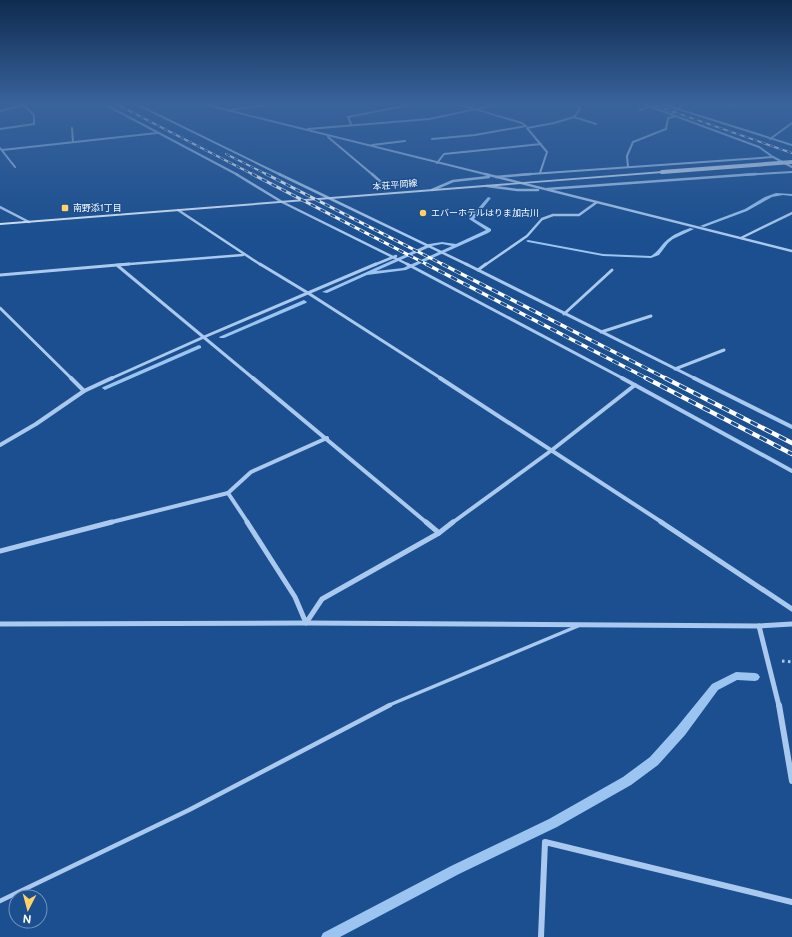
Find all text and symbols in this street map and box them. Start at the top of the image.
street label: 本荘平岡線 [372,177,419,192]
place label: 南野添1丁目 [73,202,122,213]
marker: 南野添1丁目 [60,203,70,213]
place label: エバーホテルはりま加古川 [431,207,539,218]
marker: エバーホテルはりま加古川 [418,208,428,218]
north arrow [8,889,48,929]
text: N [22,913,32,925]

